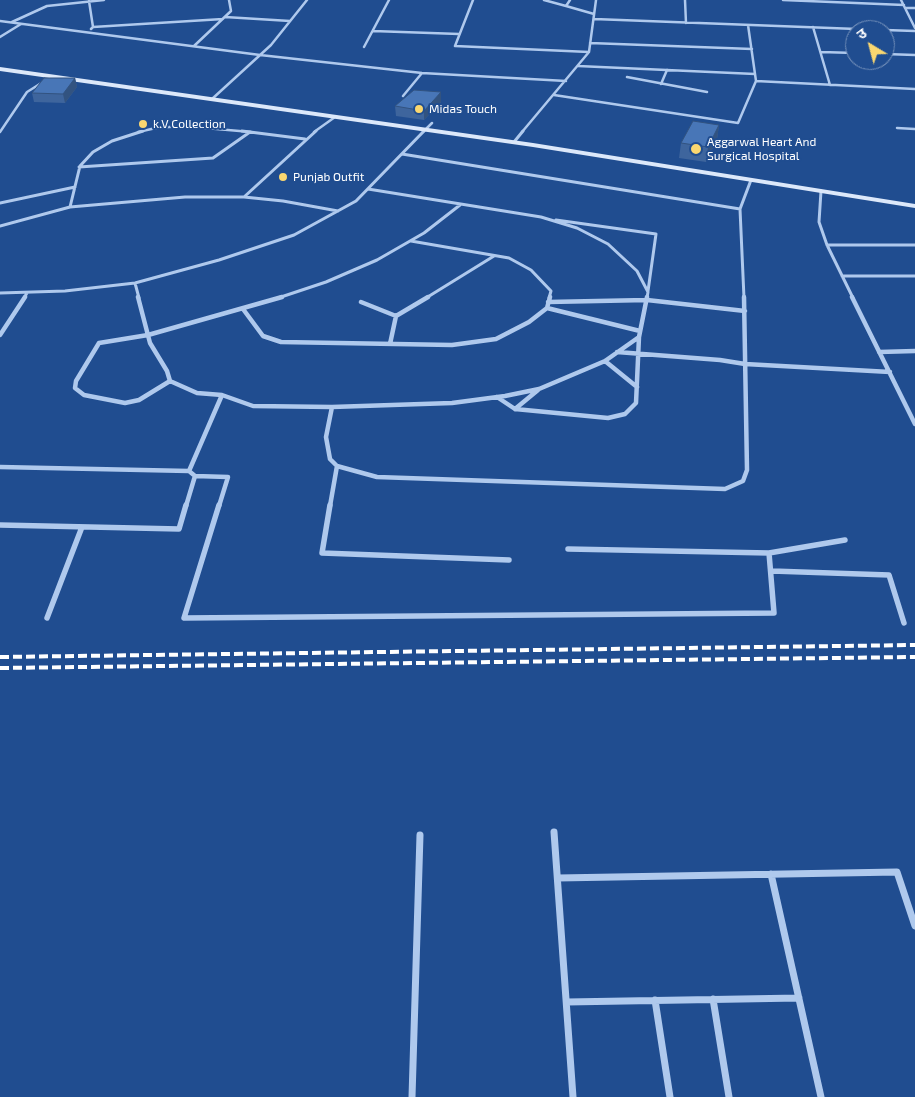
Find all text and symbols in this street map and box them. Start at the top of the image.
north arrow [845,20,895,70]
text: उ [853,24,870,43]
place label: Midas Touch [429,102,497,116]
marker: Midas Touch [413,103,425,115]
place label: k.V Collection [153,117,226,131]
marker: k.V Collection [137,118,149,130]
place label: Aggarwal Heart And Surgical Hospital [707,135,816,163]
marker: Aggarwal Heart And Surgical Hospital [689,142,703,156]
place label: Punjab Outfit [293,170,364,184]
marker: Punjab Outfit [277,171,289,183]

